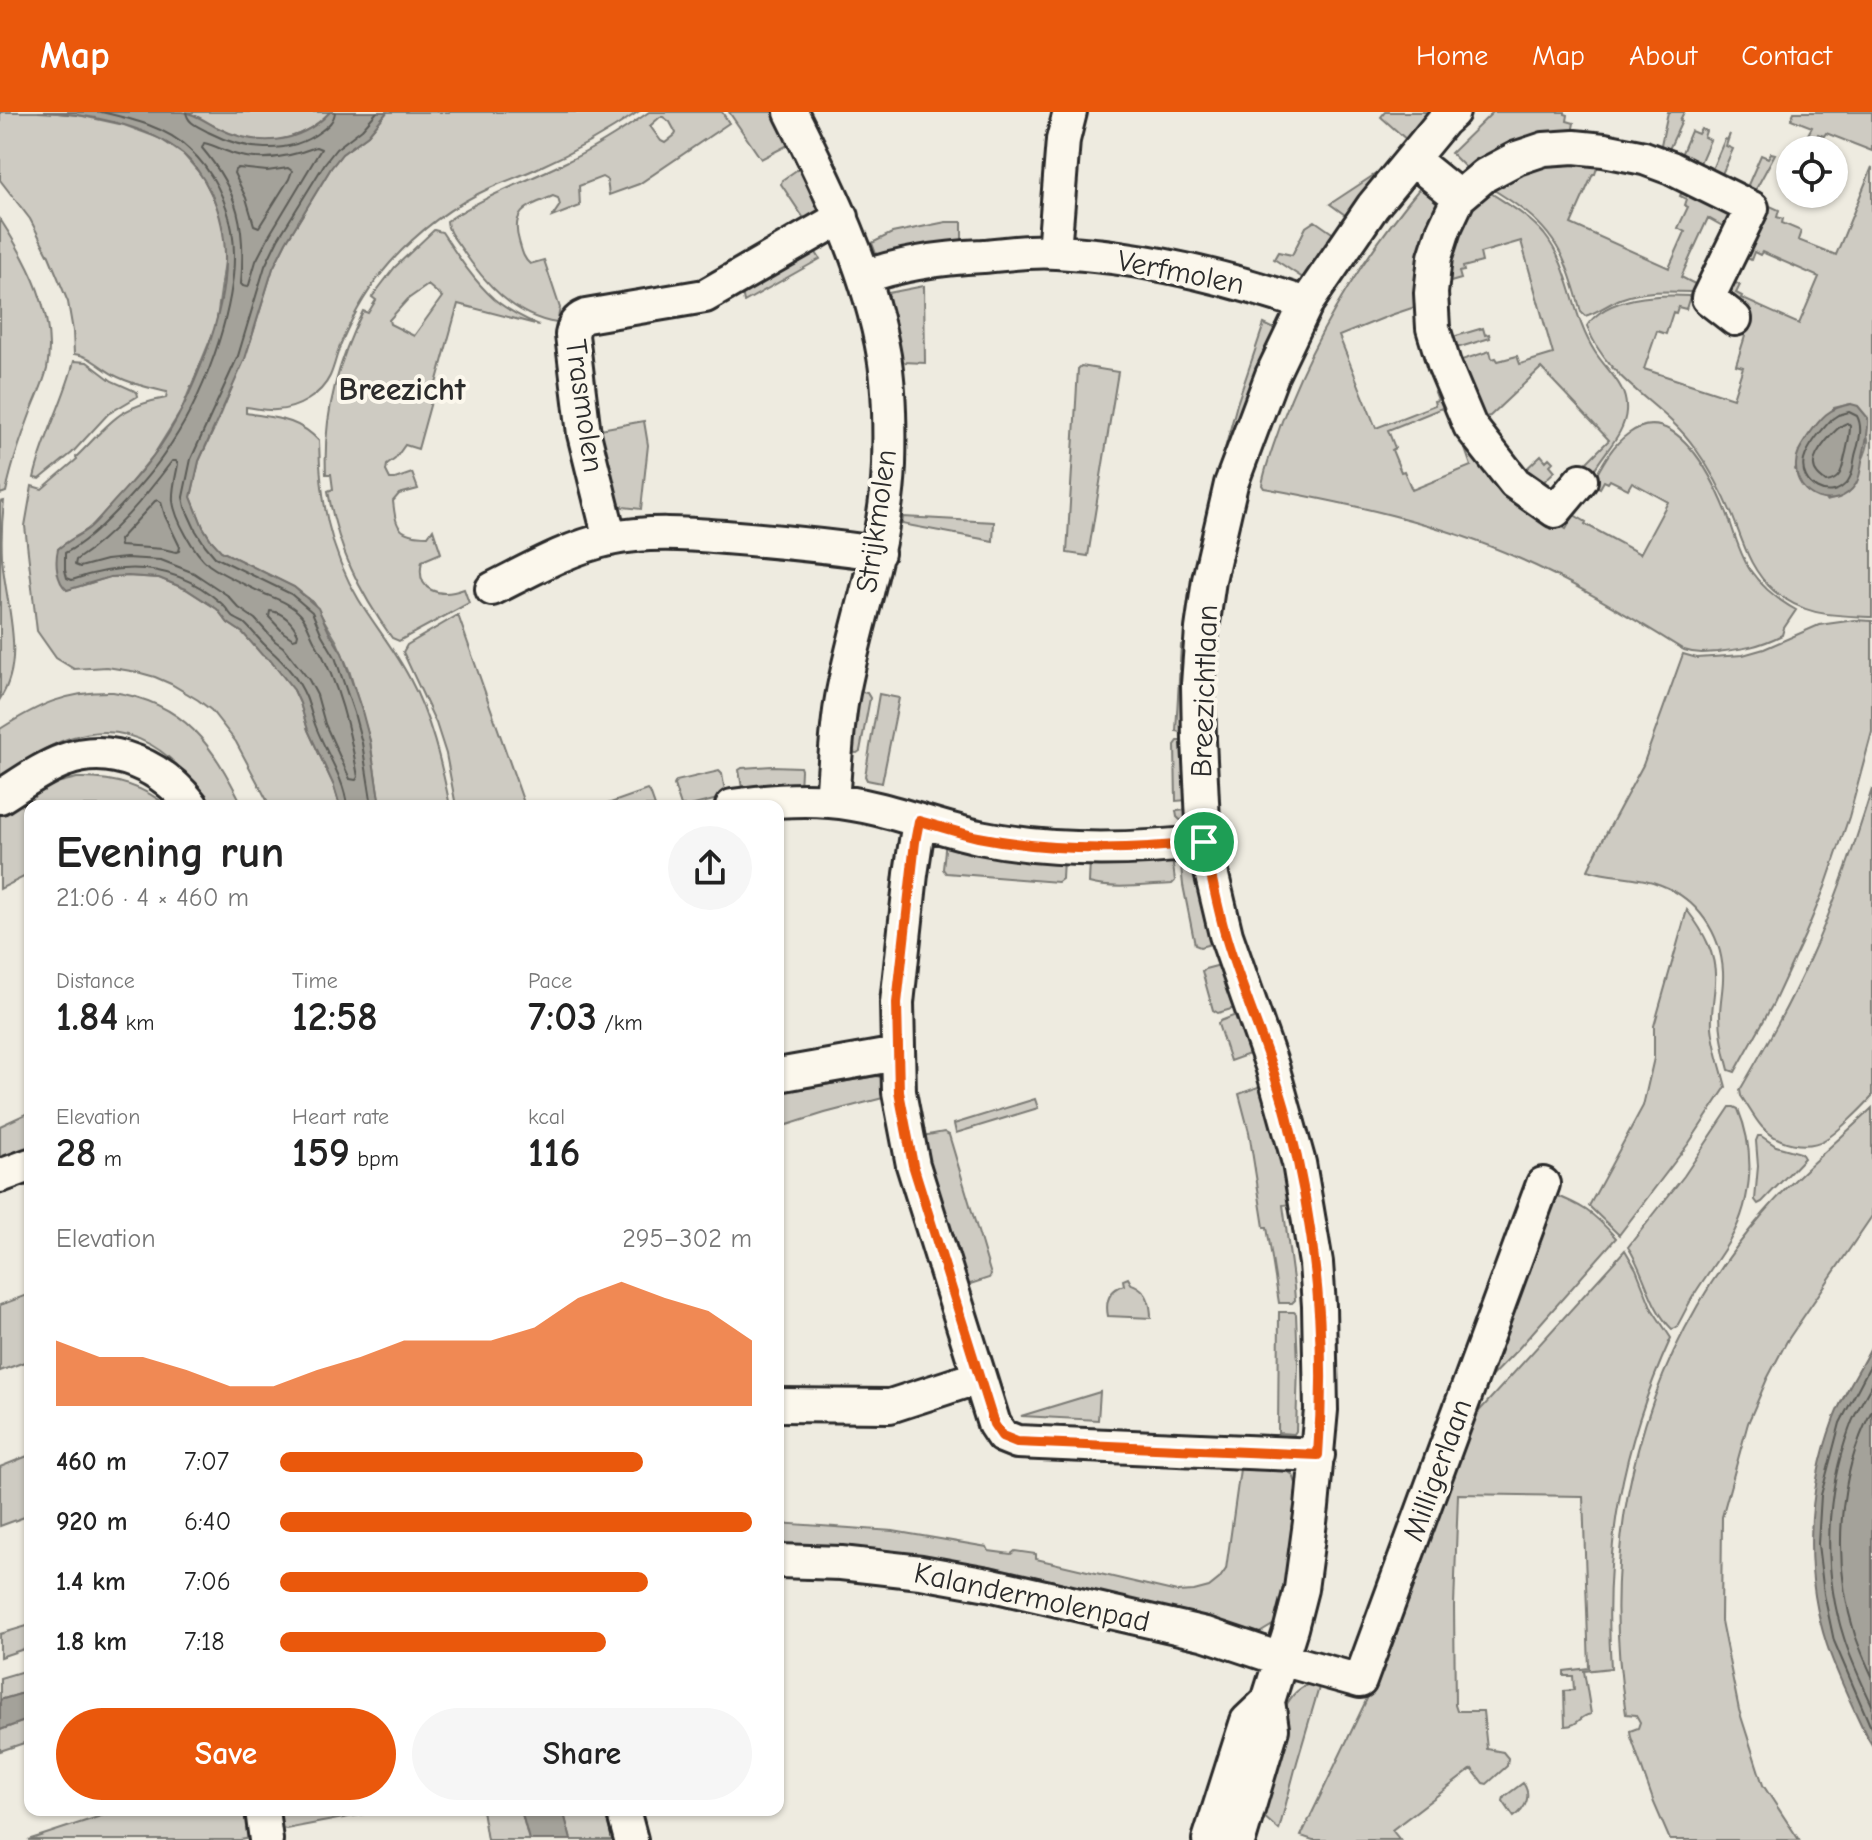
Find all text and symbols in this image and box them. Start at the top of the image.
text: Map [40,34,110,78]
text: Home [1416,40,1488,72]
text: Map [1532,40,1585,72]
text: About [1629,40,1697,72]
text: Contact [1741,40,1832,72]
map controls [1776,136,1848,208]
button: locate [1776,136,1848,208]
street label: Verfmolen [1115,243,1247,302]
street label: Trasmolen [558,337,611,475]
district label: Breezicht [339,371,466,408]
street label: Strijkmolen [849,447,904,595]
street label: Breezichtlaan [1184,604,1225,778]
pin [1170,808,1238,876]
icon: arrive [1182,820,1226,864]
button: share [668,826,752,910]
text: Evening run [56,827,284,878]
text: 21:06 · 4 × 460 m [56,883,249,913]
text: Distance [56,968,135,994]
text: Time [292,968,338,994]
text: Pace [528,968,572,994]
text: 1.84 [56,994,118,1040]
text: 12:58 [292,994,378,1040]
text: 7:03 [528,994,597,1040]
text: km [118,1010,154,1036]
text: /km [597,1010,643,1036]
text: Elevation [56,1104,140,1130]
text: Heart rate [292,1104,389,1130]
text: kcal [528,1104,565,1130]
text: 28 [56,1130,96,1176]
text: 159 [292,1130,350,1176]
text: 116 [528,1130,580,1176]
text: m [96,1146,122,1172]
text: bpm [350,1146,399,1172]
text: Elevation [56,1224,156,1254]
text: 295–302 m [622,1224,752,1254]
street label: Milligerlaan [1396,1394,1479,1546]
text: 460 m [56,1447,127,1477]
text: 7:07 [184,1447,229,1477]
text: 920 m [56,1507,127,1537]
text: 6:40 [184,1507,231,1537]
street label: Kalandermolenpad [911,1555,1153,1640]
text: 1.4 km [56,1567,126,1597]
text: 7:06 [184,1567,231,1597]
text: 1.8 km [56,1627,127,1657]
text: 7:18 [184,1627,225,1657]
button: Save [56,1708,396,1800]
button: Share [412,1708,752,1800]

